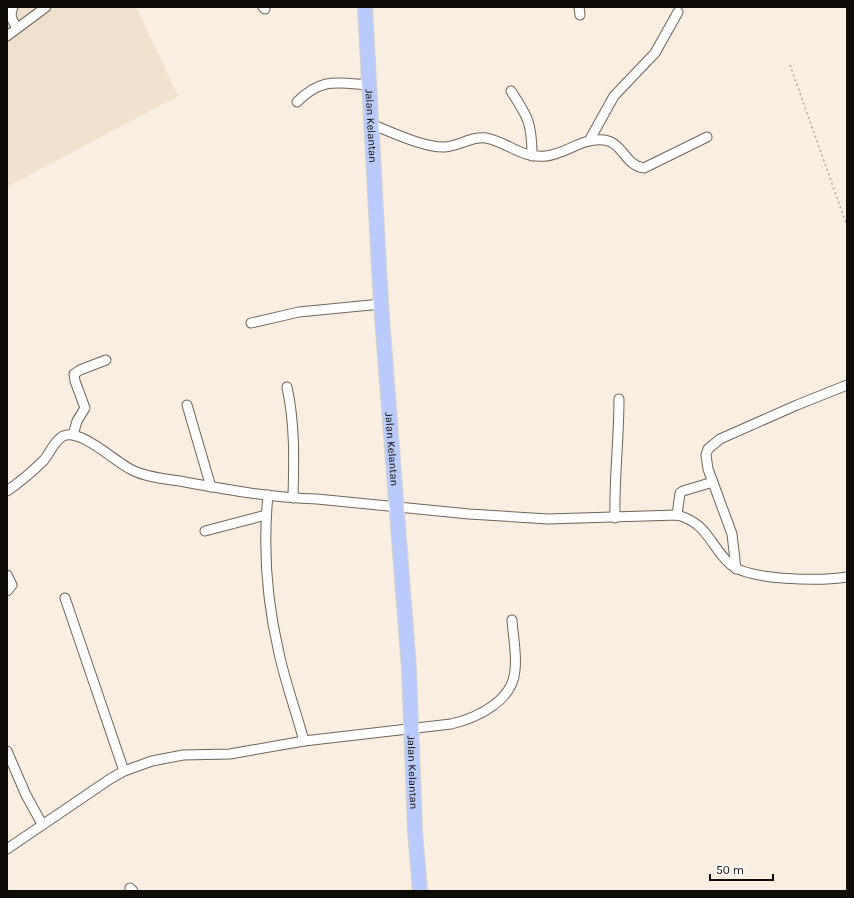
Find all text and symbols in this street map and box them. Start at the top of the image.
street label: Jalan Kelantan [363,89,380,163]
street label: Jalan Kelantan [383,412,401,486]
street label: Jalan Kelantan [405,735,421,810]
scale bar [710,856,773,882]
text: 50 m [716,863,744,877]

